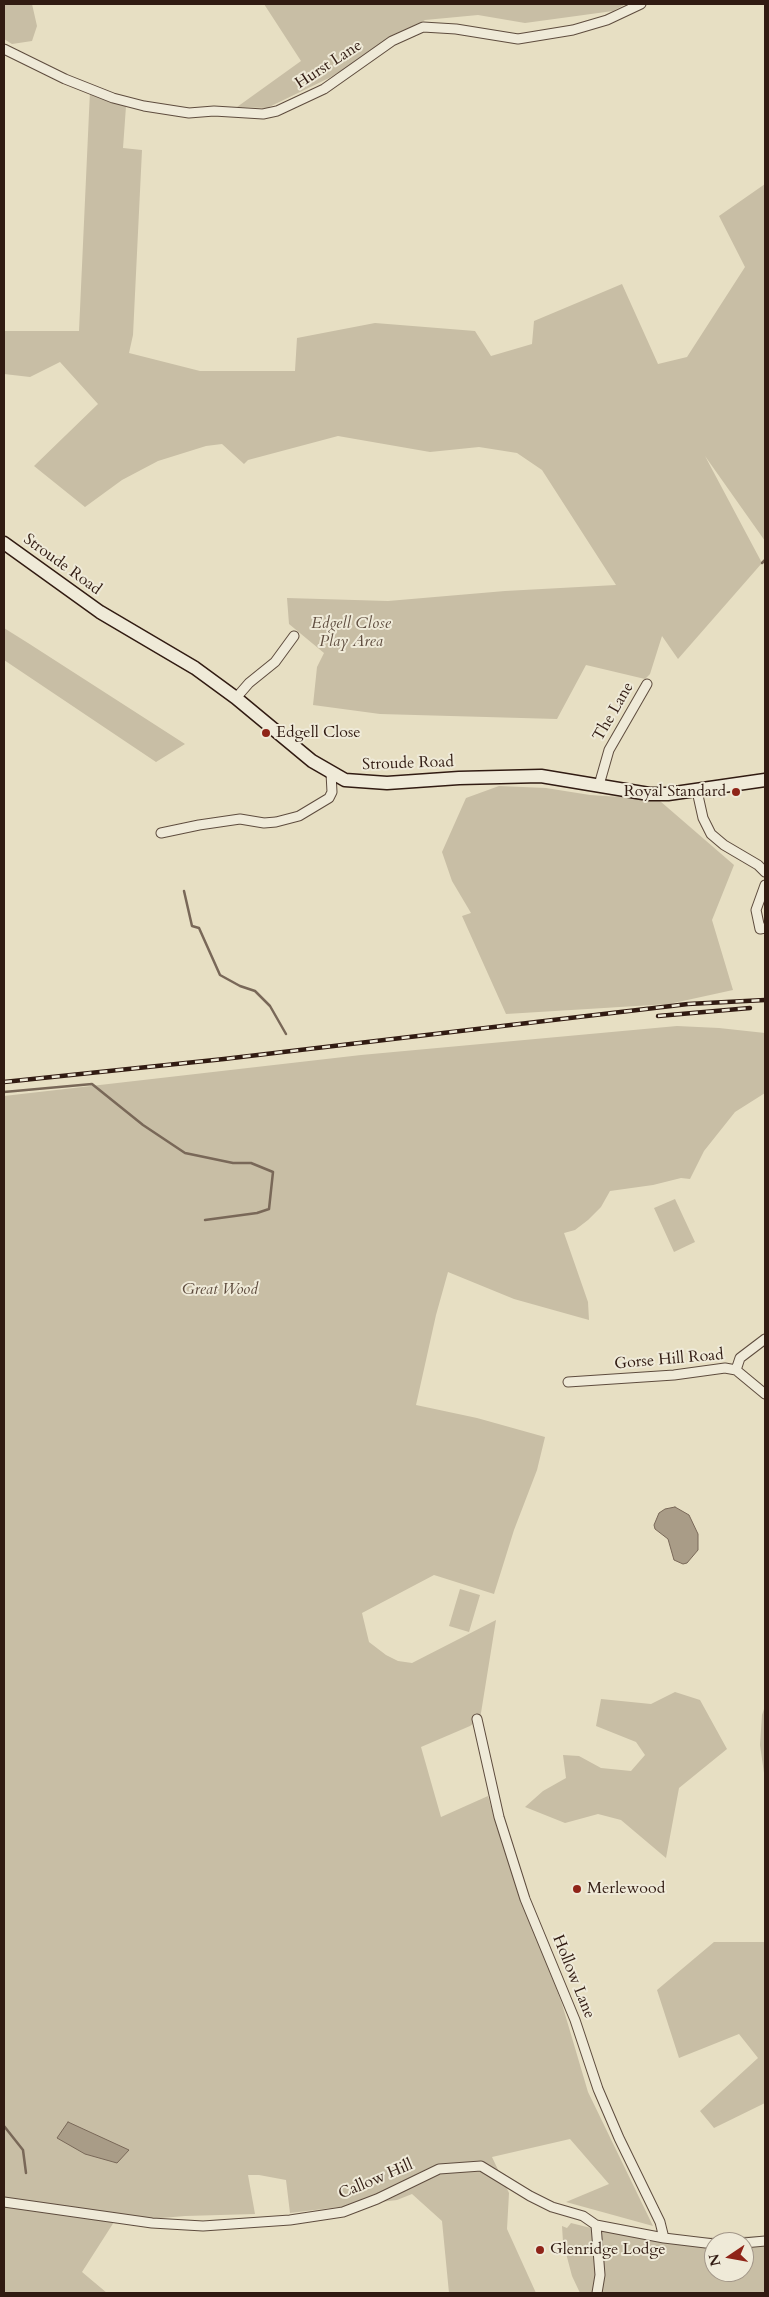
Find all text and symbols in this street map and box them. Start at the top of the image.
street label: Hurst Lane [292,36,366,94]
street label: Stroude Road [19,530,105,600]
park label: Edgell Close Play Area [311,614,391,652]
street label: The Lane [589,679,639,745]
place label: Edgell Close [276,723,361,743]
marker: Edgell Close [260,727,272,739]
street label: Stroude Road [362,753,454,775]
place label: Royal Standard [624,782,726,802]
marker: Royal Standard [730,786,742,798]
park label: Great Wood [182,1280,258,1300]
street label: Gorse Hill Road [614,1346,724,1374]
place label: Merlewood [587,1879,665,1899]
marker: Merlewood [571,1883,583,1895]
street label: Hollow Lane [547,1932,599,2022]
street label: Callow Hill [336,2156,416,2204]
north arrow [704,2232,754,2282]
place label: Glenridge Lodge [550,2240,666,2260]
marker: Glenridge Lodge [534,2244,546,2256]
text: N [704,2252,725,2268]

